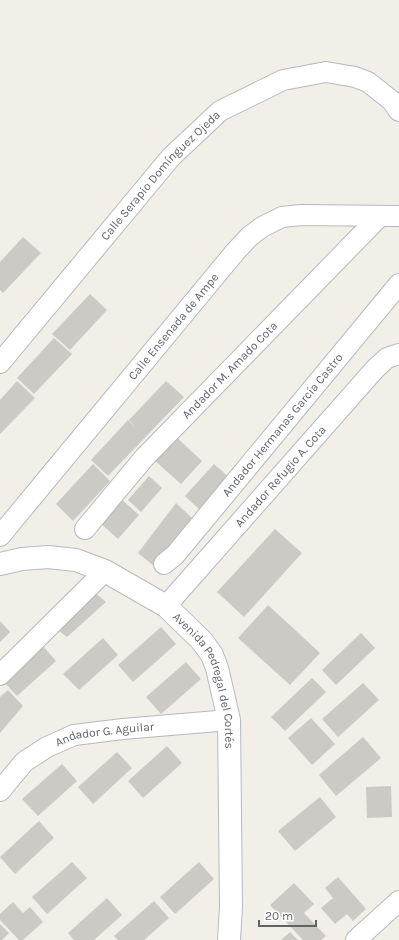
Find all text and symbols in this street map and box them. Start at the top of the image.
street label: Calle Serapio Domínguez Ojeda [98,108,223,243]
street label: Calle Ensenada de Ampe [125,270,222,383]
street label: Andador M. Amado Cota [179,319,280,422]
street label: Andador Hermanas García Castro [219,350,346,499]
street label: Andador Refugio A. Cota [232,423,329,530]
street label: Avenida Pedregal del Cortés [170,610,236,749]
street label: Andador G. Aguilar [53,719,155,749]
scale bar [259,902,316,928]
text: 20 m [265,909,293,923]

